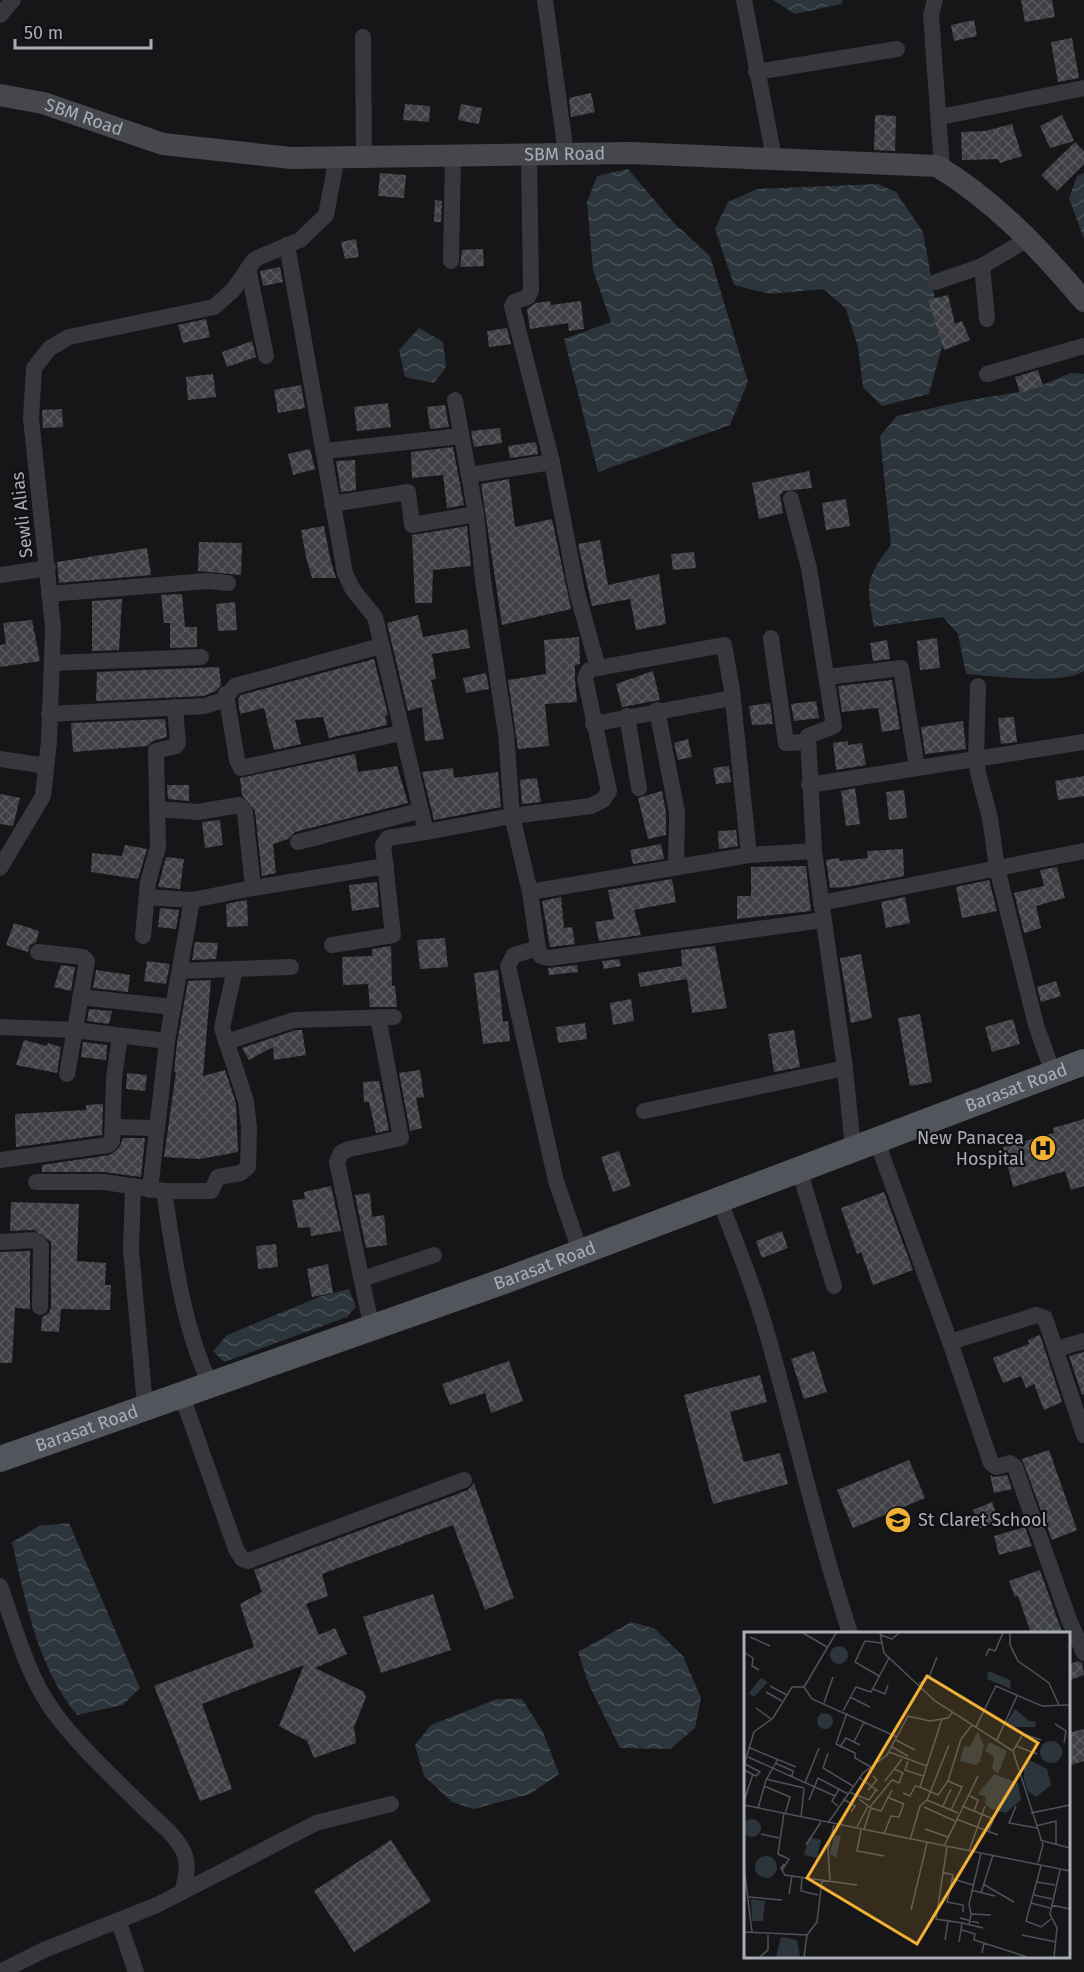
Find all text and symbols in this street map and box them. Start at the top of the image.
scale bar [15,12,152,50]
text: 50 m [24,22,63,44]
street label: SBM Road [42,93,126,141]
street label: SBM Road [524,142,605,166]
street label: Sewli Alias [7,471,37,559]
street label: Barasat Road [962,1058,1070,1117]
place label: New Panacea Hospital [917,1127,1024,1170]
hospital icon: New Panacea Hospital [1028,1133,1058,1163]
street label: Barasat Road [491,1236,599,1295]
street label: Barasat Road [32,1400,141,1457]
school or university icon: St Claret School [883,1505,913,1535]
place label: St Claret School [918,1509,1047,1531]
inset map [744,1632,1069,1957]

